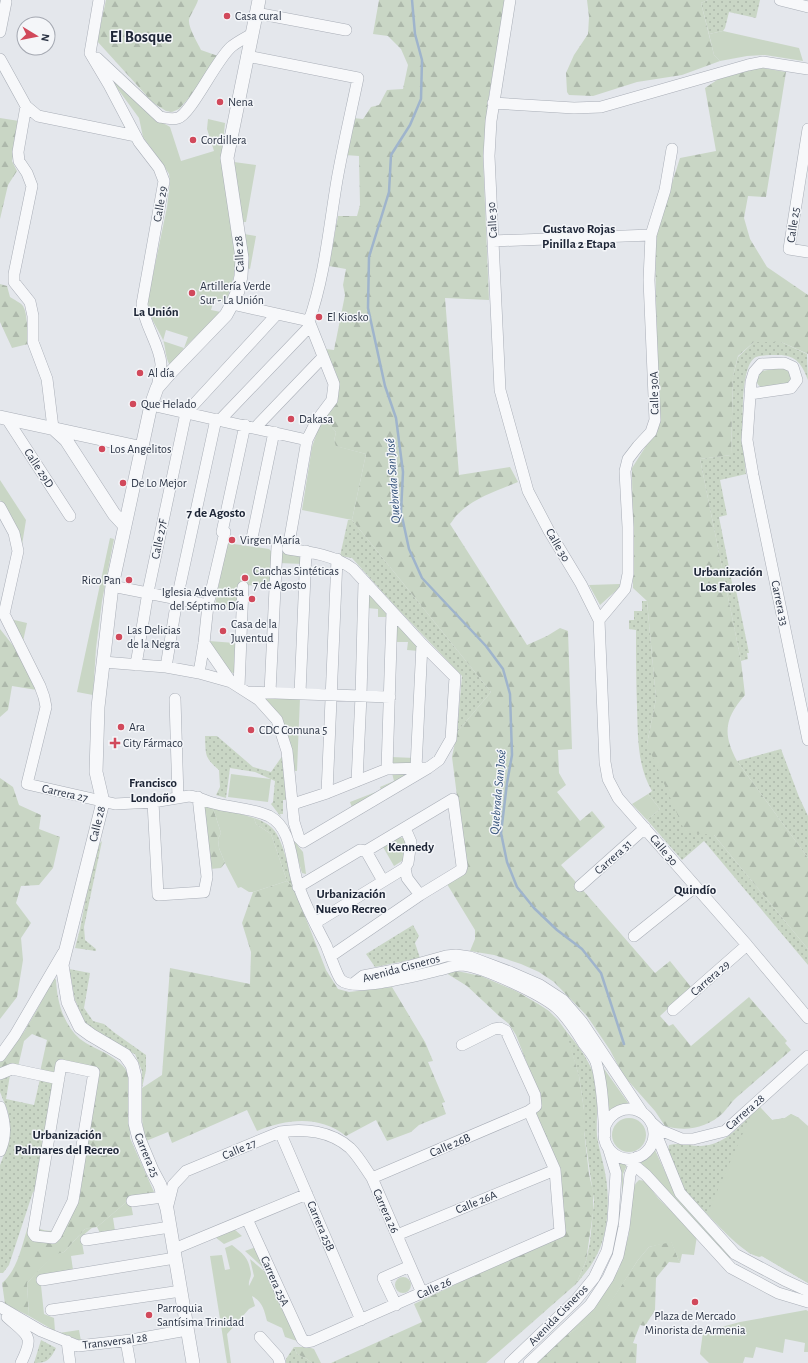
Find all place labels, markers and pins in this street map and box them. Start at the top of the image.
place label: Casa cural [235,10,282,22]
marker: Casa cural [222,11,232,21]
place label: Nena [228,96,254,108]
marker: Nena [215,97,225,107]
place label: Cordillera [201,134,247,146]
marker: Cordillera [188,135,198,145]
place label: Artillería Verde Sur - La Unión [200,280,271,306]
marker: Artillería Verde Sur - La Unión [187,288,197,298]
place label: El Kiosko [327,311,369,323]
marker: El Kiosko [314,312,324,322]
place label: Al día [148,367,175,379]
marker: Al día [135,368,145,378]
place label: Que Helado [141,398,197,411]
marker: Que Helado [128,399,138,409]
place label: Dakasa [299,413,334,425]
marker: Dakasa [286,414,296,424]
place label: Los Angelitos [110,443,171,455]
marker: Los Angelitos [97,444,107,454]
place label: De Lo Mejor [131,477,187,490]
marker: De Lo Mejor [118,478,128,488]
place label: Virgen María [240,534,301,546]
marker: Virgen María [227,535,237,545]
place label: Canchas Sintéticas 7 de Agosto [253,565,339,591]
marker: Canchas Sintéticas 7 de Agosto [240,573,250,583]
place label: Rico Pan [81,574,121,586]
marker: Rico Pan [124,575,134,585]
place label: Iglesia Adventista del Séptimo Día [162,586,244,612]
marker: Iglesia Adventista del Séptimo Día [247,594,257,604]
place label: Casa de la Juventud [231,618,277,644]
place label: Las Delicias de la Negra [127,624,181,650]
marker: Casa de la Juventud [218,626,228,636]
marker: Las Delicias de la Negra [114,632,124,642]
place label: Ara [129,721,146,733]
marker: Ara [116,722,126,732]
place label: CDC Comuna 5 [259,724,327,736]
marker: CDC Comuna 5 [246,725,256,735]
place label: City Fármaco [123,737,183,750]
marker: City Fármaco [110,738,120,748]
marker: Plaza de Mercado Minorista de Armenia [690,1297,700,1307]
place label: Parroquia Santísima Trinidad [157,1302,244,1328]
marker: Parroquia Santísima Trinidad [144,1310,154,1320]
place label: Plaza de Mercado Minorista de Armenia [644,1310,746,1336]

